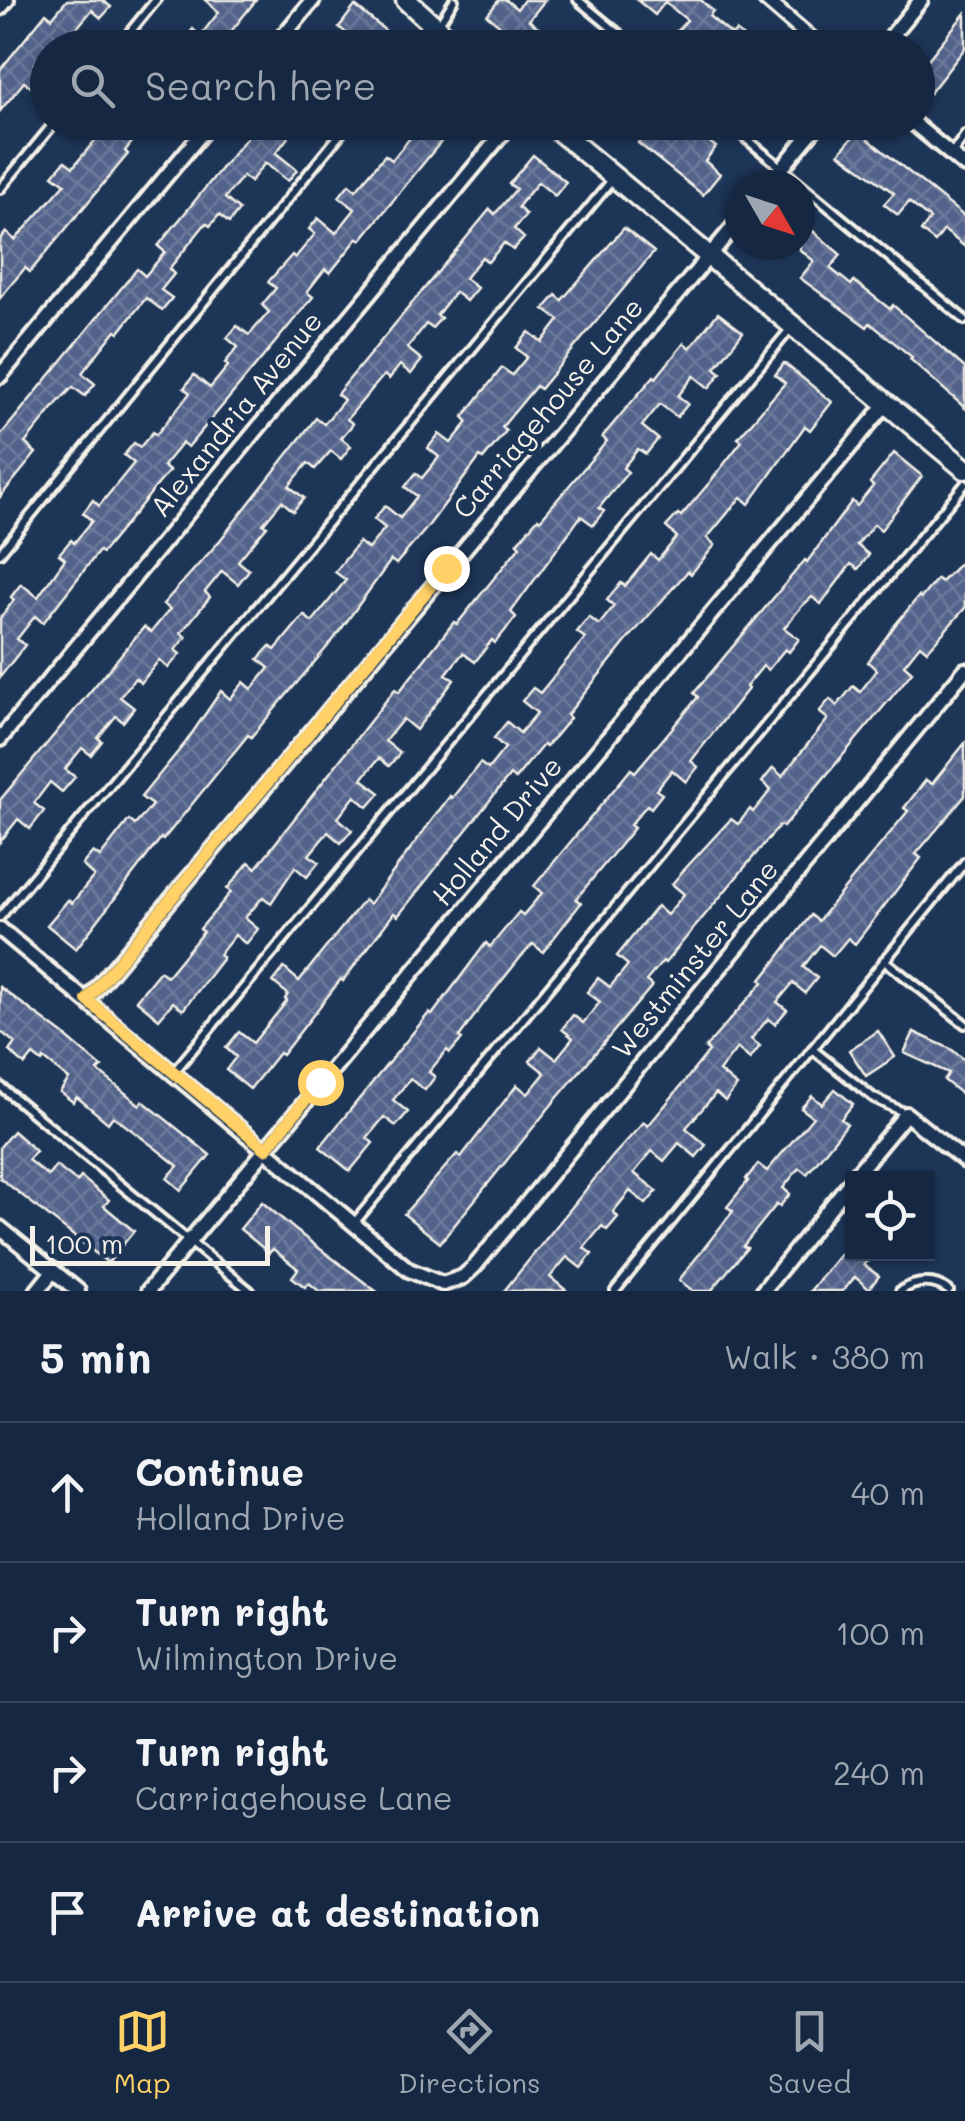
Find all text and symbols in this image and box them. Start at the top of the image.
search box [30,30,935,140]
icon: search [65,58,120,113]
text: Search here [145,60,376,110]
north arrow [725,170,815,260]
street label: Carriagehouse Lane [444,289,650,525]
street label: Alexandria Avenue [141,303,329,524]
route end [424,546,470,592]
street label: Holland Drive [423,748,569,913]
street label: Westminster Lane [603,852,785,1065]
route start [298,1060,344,1106]
map controls [845,1171,935,1261]
button: locate [845,1171,935,1261]
scale bar [30,1221,270,1266]
text: 100 m [45,1225,123,1261]
text: 5 min [40,1329,151,1384]
text: Walk · 380 m [724,1335,925,1377]
text: Continue [135,1446,304,1496]
icon: ahead [40,1465,95,1520]
text: 40 m [851,1471,925,1513]
text: Holland Drive [135,1496,346,1538]
text: Turn right [135,1586,329,1636]
icon: right [40,1605,95,1660]
text: 100 m [835,1611,925,1653]
text: Wilmington Drive [135,1636,398,1678]
text: Turn right [135,1726,329,1776]
icon: right [40,1745,95,1800]
text: 240 m [833,1751,925,1793]
text: Carriagehouse Lane [135,1776,452,1818]
icon: arrive [40,1885,95,1940]
text: Arrive at destination [135,1887,540,1937]
tab: Map [114,2004,171,2100]
tab: Directions [398,2004,541,2100]
tab: Saved [768,2004,851,2100]

